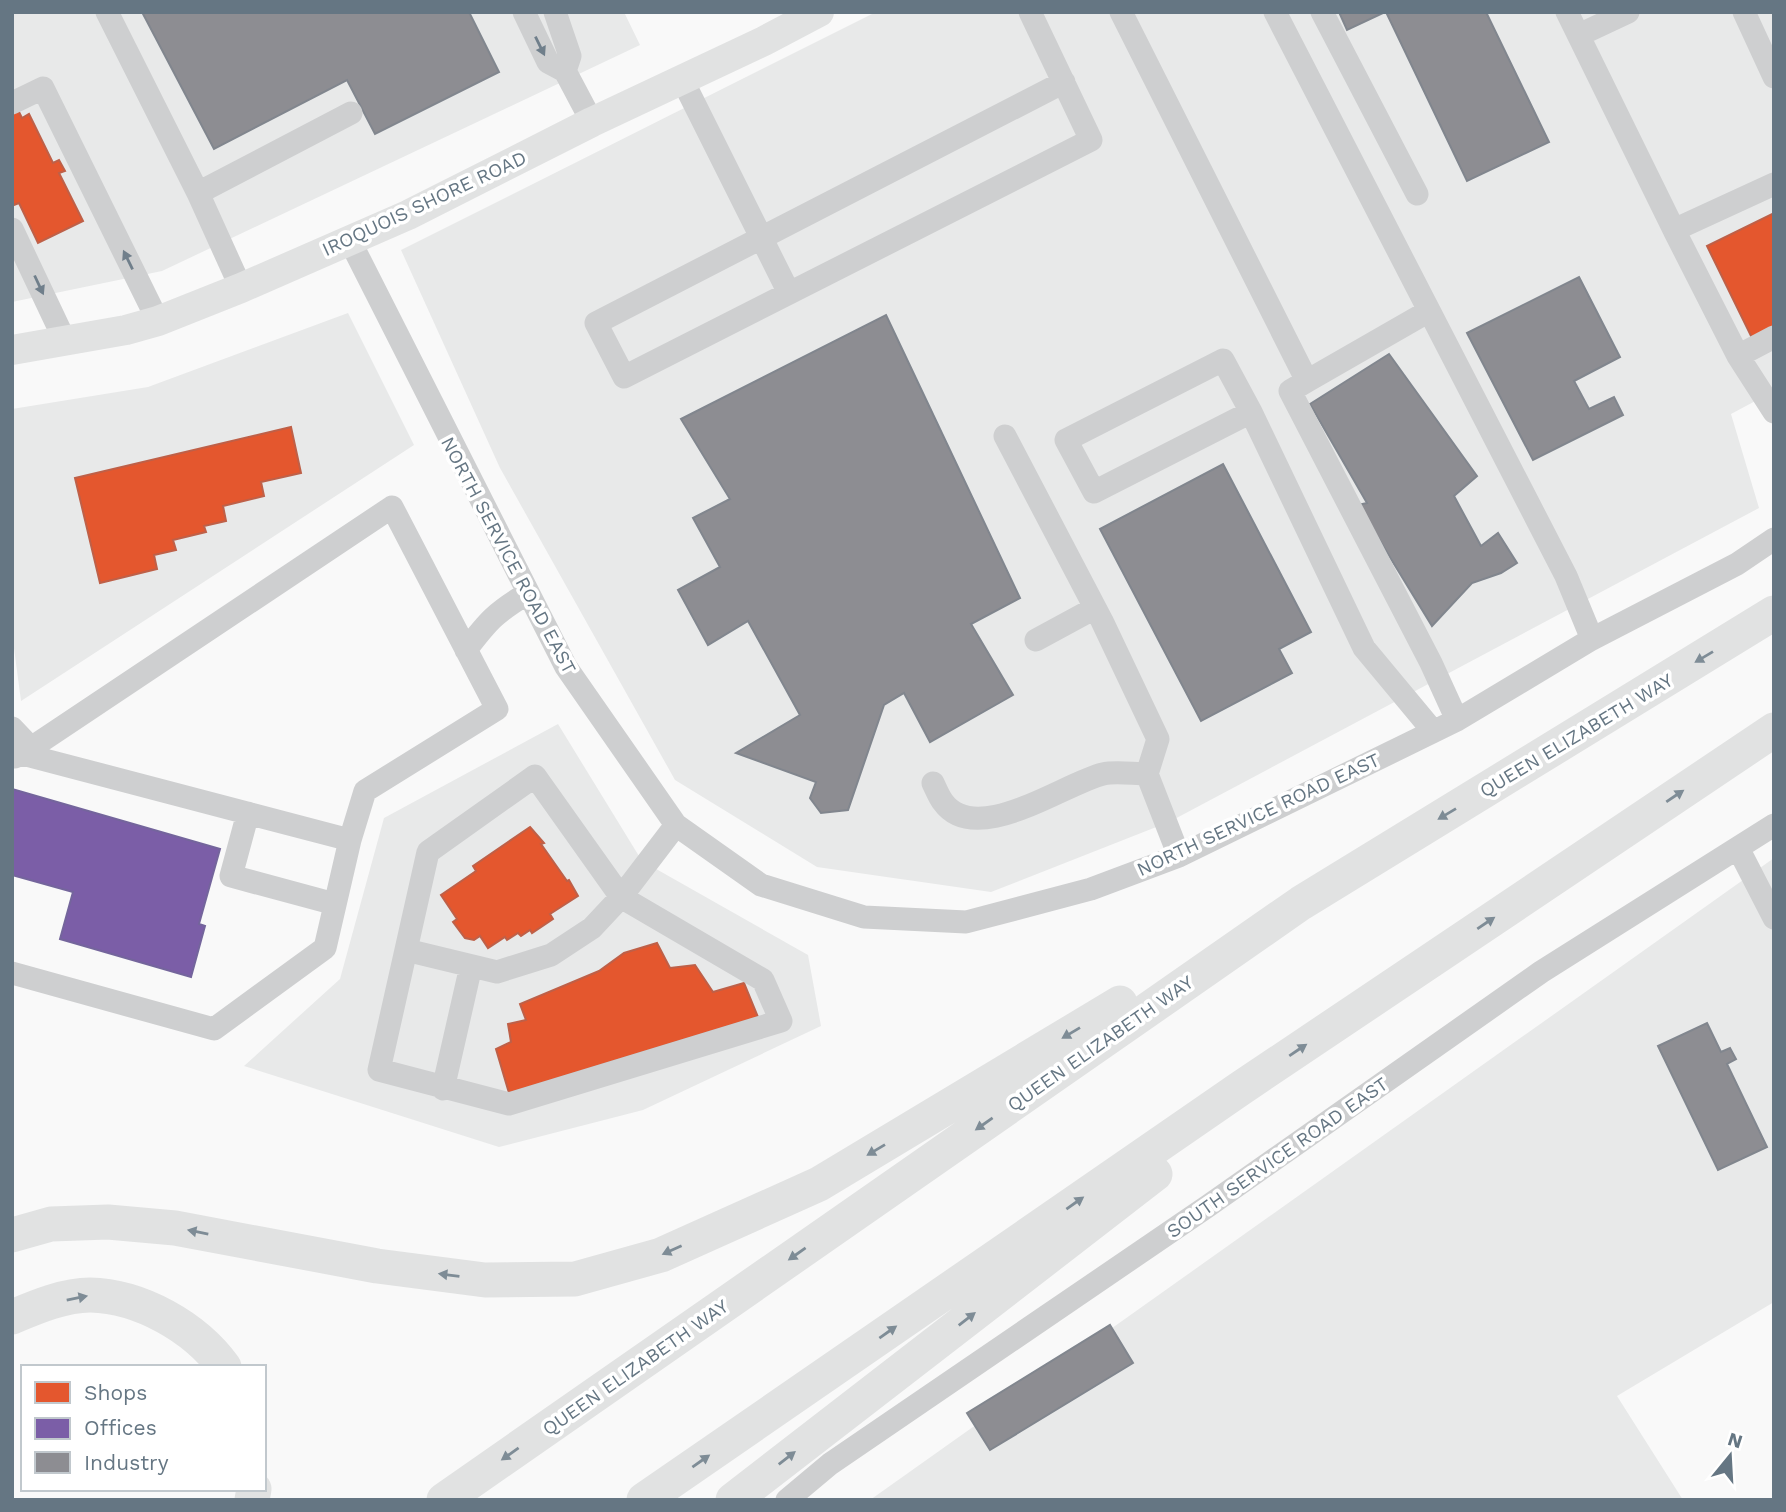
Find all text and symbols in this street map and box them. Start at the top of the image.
one-way arrow [535,36,546,56]
street label: IROQUOIS SHORE ROAD [318,146,530,261]
one-way arrow [122,250,133,270]
one-way arrow [33,275,44,295]
street label: NORTH SERVICE ROAD EAST [436,433,581,678]
one-way arrow [1694,650,1714,663]
street label: QUEEN ELIZABETH WAY [1475,668,1677,802]
street label: NORTH SERVICE ROAD EAST [1133,748,1383,881]
one-way arrow [1666,789,1684,803]
one-way arrow [1438,807,1457,820]
one-way arrow [1477,916,1495,930]
street label: QUEEN ELIZABETH WAY [1003,970,1198,1116]
one-way arrow [1061,1026,1080,1039]
one-way arrow [1288,1044,1307,1057]
street label: SOUTH SERVICE ROAD EAST [1162,1072,1392,1243]
one-way arrow [974,1117,993,1130]
one-way arrow [866,1144,885,1156]
one-way arrow [1065,1196,1085,1209]
one-way arrow [187,1226,209,1237]
one-way arrow [662,1244,682,1256]
one-way arrow [788,1247,806,1261]
one-way arrow [438,1270,460,1281]
one-way arrow [66,1292,88,1303]
street label: QUEEN ELIZABETH WAY [538,1294,733,1440]
one-way arrow [958,1311,976,1326]
one-way arrow [879,1325,897,1339]
legend [21,1365,266,1491]
text: Shops [84,1380,147,1405]
text: Offices [84,1415,157,1440]
north arrow [1695,1421,1765,1491]
text: N [1725,1427,1745,1453]
one-way arrow [500,1447,519,1460]
text: Industry [84,1450,169,1475]
one-way arrow [778,1451,796,1466]
one-way arrow [692,1454,710,1468]

